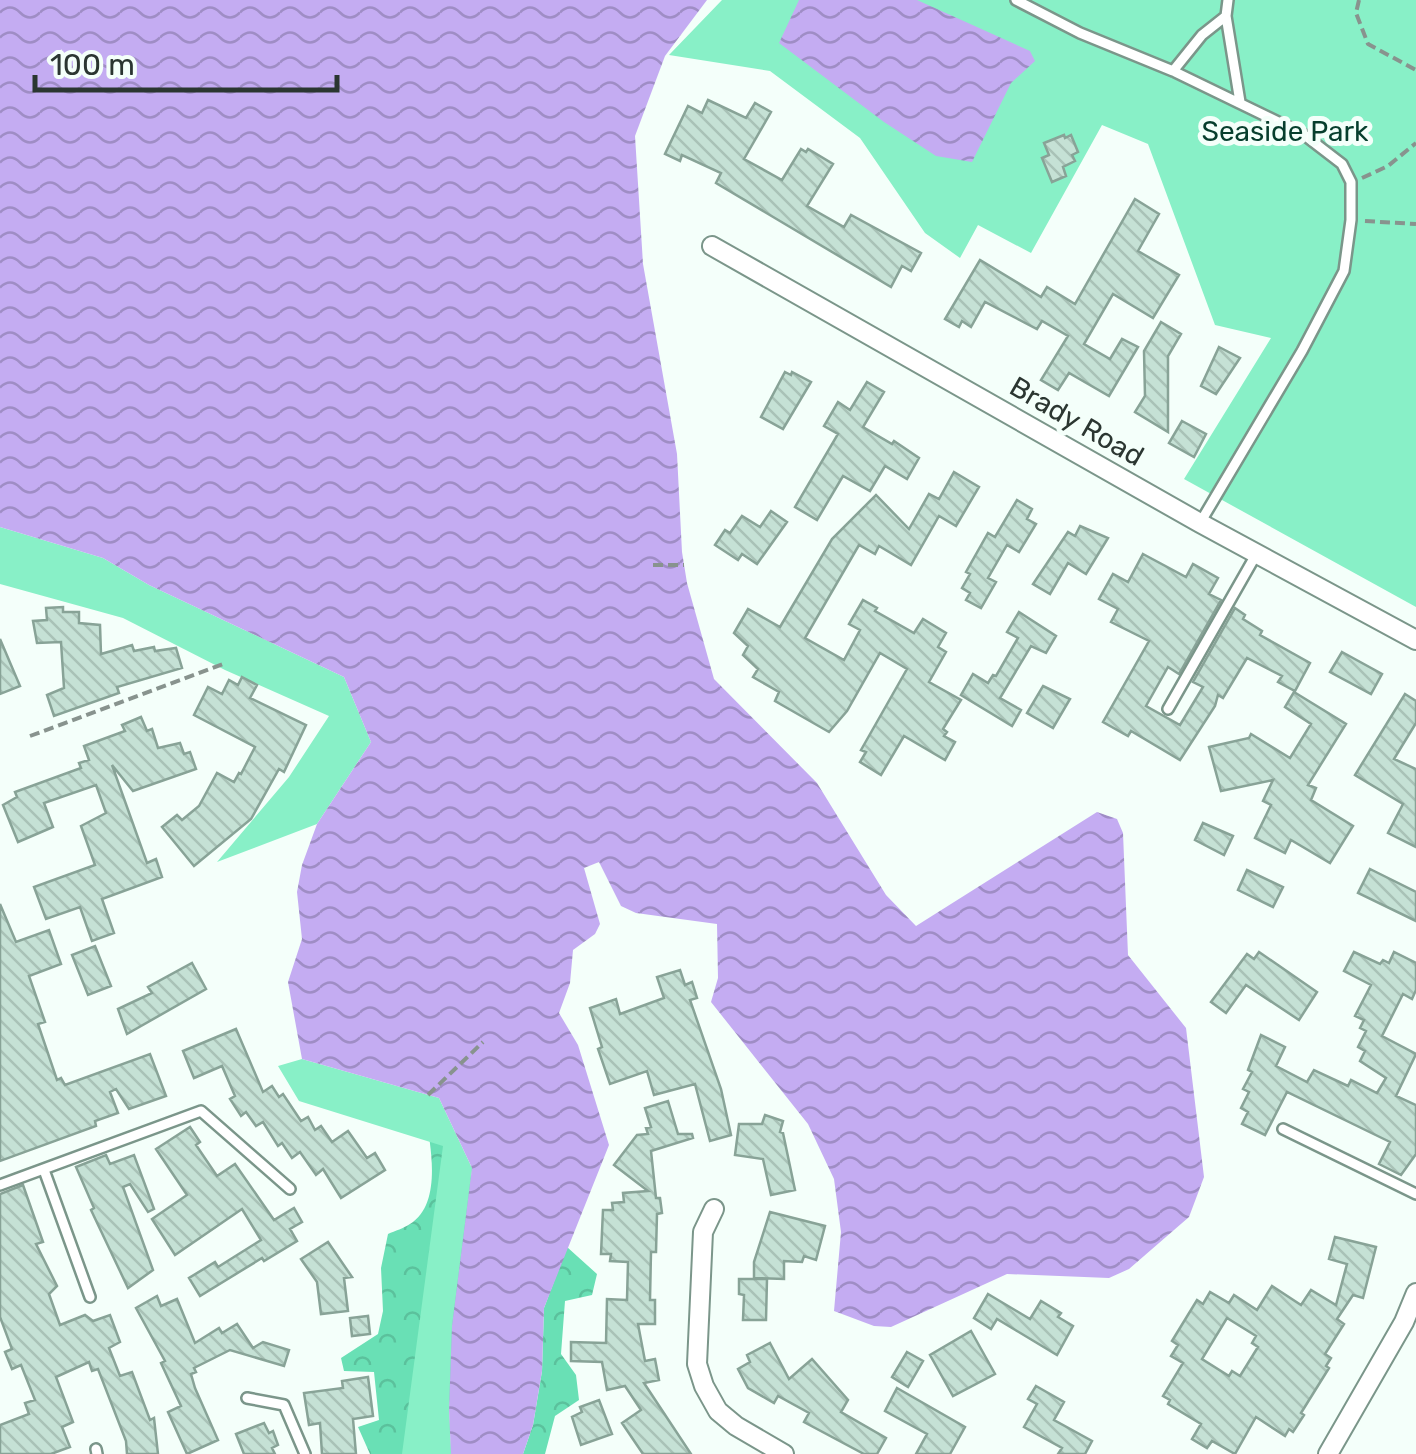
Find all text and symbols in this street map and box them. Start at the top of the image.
scale bar [35,30,338,92]
text: 100 m [50,47,135,83]
park label: Seaside Park [1201,115,1369,148]
street label: Brady Road [1004,370,1150,473]

